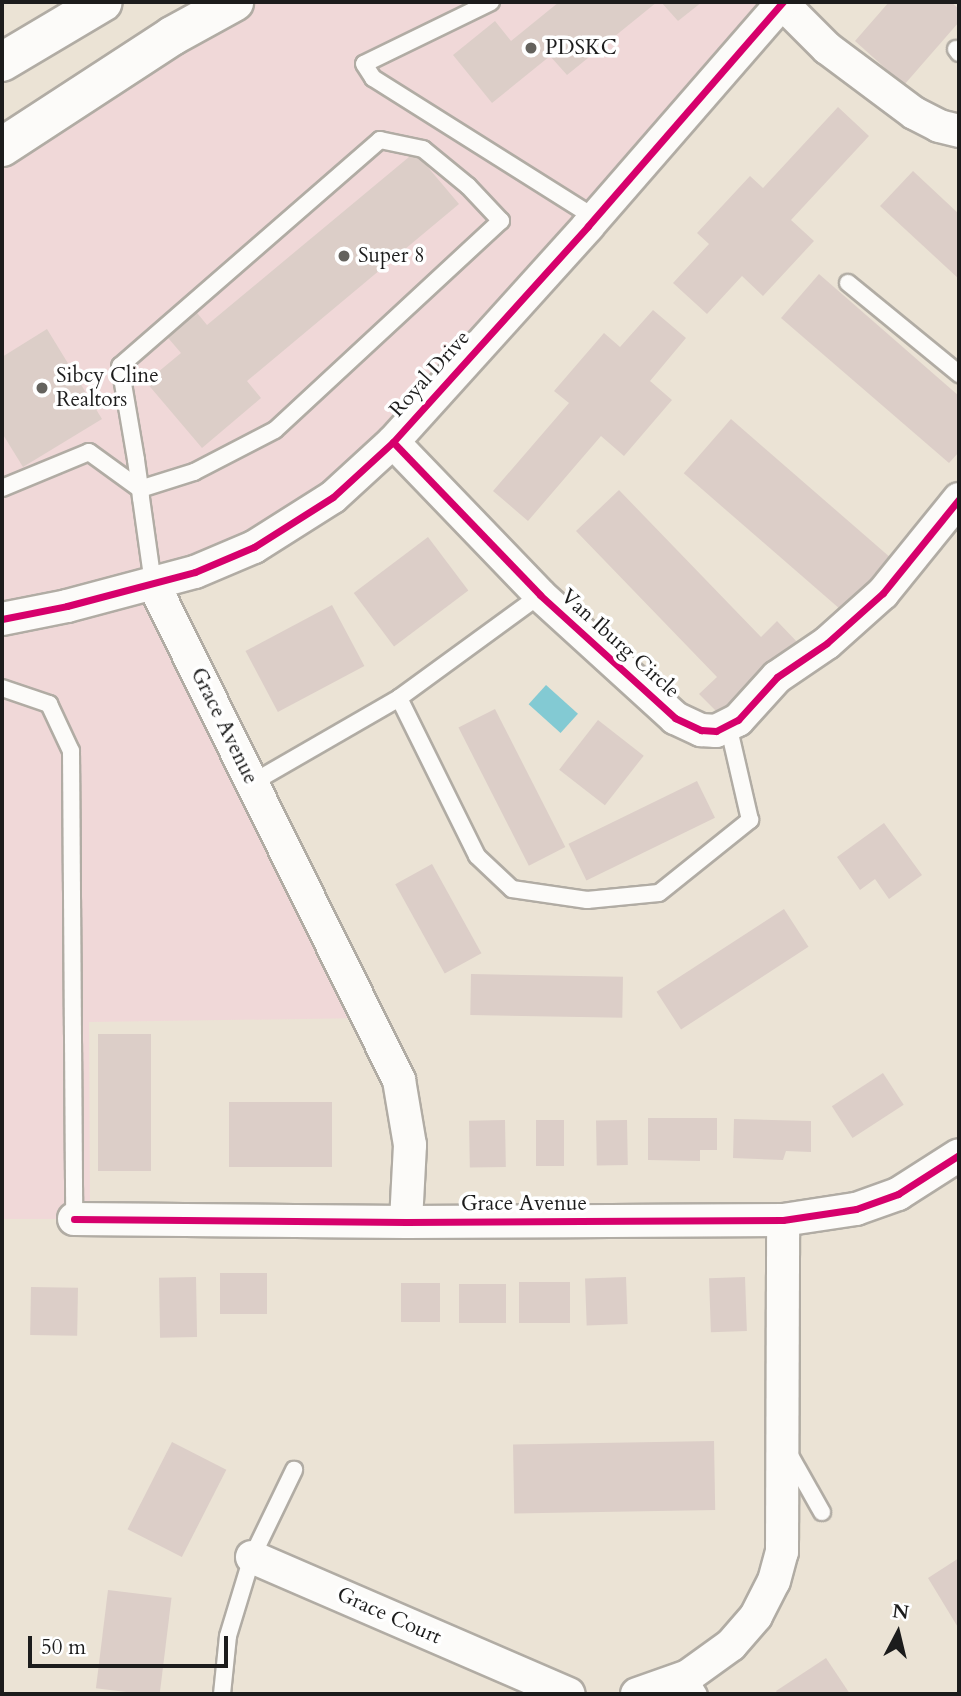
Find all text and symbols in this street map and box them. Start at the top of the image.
place label: PDSKC [545,35,617,61]
marker: PDSKC [523,40,539,56]
place label: Super 8 [358,243,425,269]
marker: Super 8 [336,248,352,264]
street label: Royal Drive [385,325,475,423]
place label: Sibcy Cline Realtors [56,363,159,413]
marker: Sibcy Cline Realtors [34,380,50,396]
street label: Van Iburg Circle [555,584,685,704]
street label: Grace Avenue [185,664,263,788]
street label: Grace Avenue [461,1191,587,1217]
street label: Grace Court [333,1582,445,1650]
north arrow [863,1598,933,1668]
text: N [891,1598,910,1626]
scale bar [32,1622,231,1666]
text: 50 m [41,1633,86,1662]

